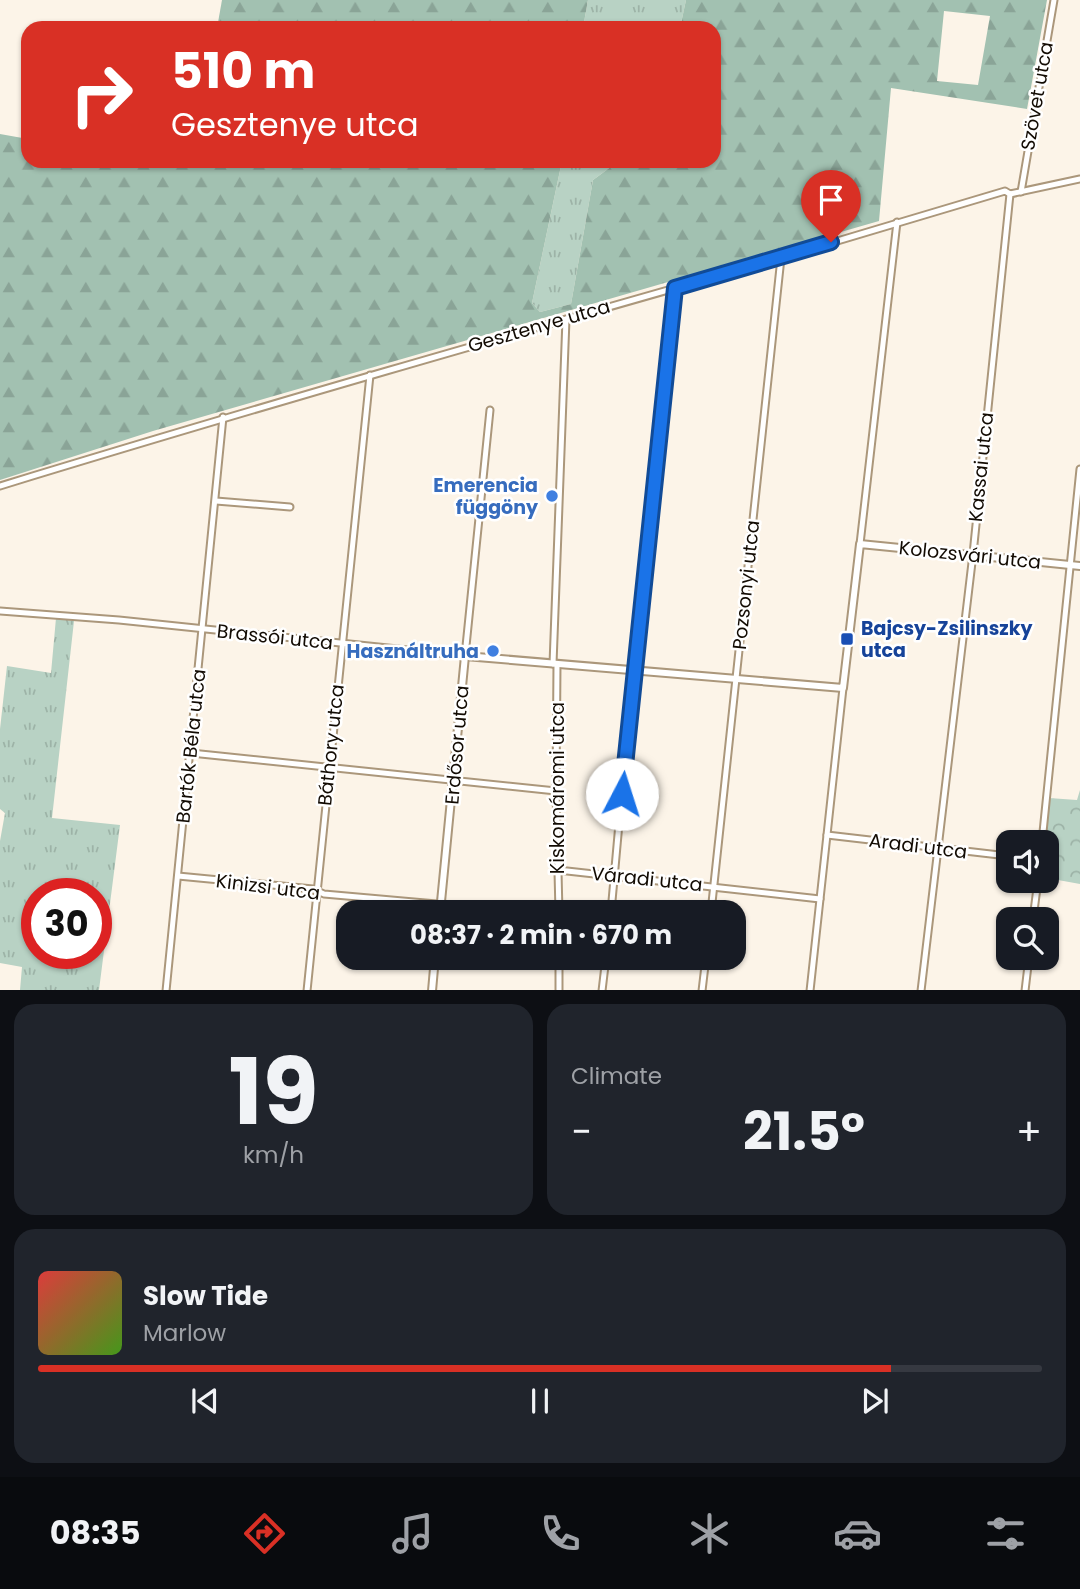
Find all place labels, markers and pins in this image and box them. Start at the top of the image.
pin [801,170,861,242]
place label: Emerencia függöny [433,472,539,521]
marker: Emerencia függöny [544,488,560,504]
place label: Bajcsy-Zsilinszky utca [861,615,1033,664]
marker: Bajcsy-Zsilinszky utca [839,631,855,647]
place label: Használtruha [347,638,479,665]
marker: Használtruha [485,643,501,659]

